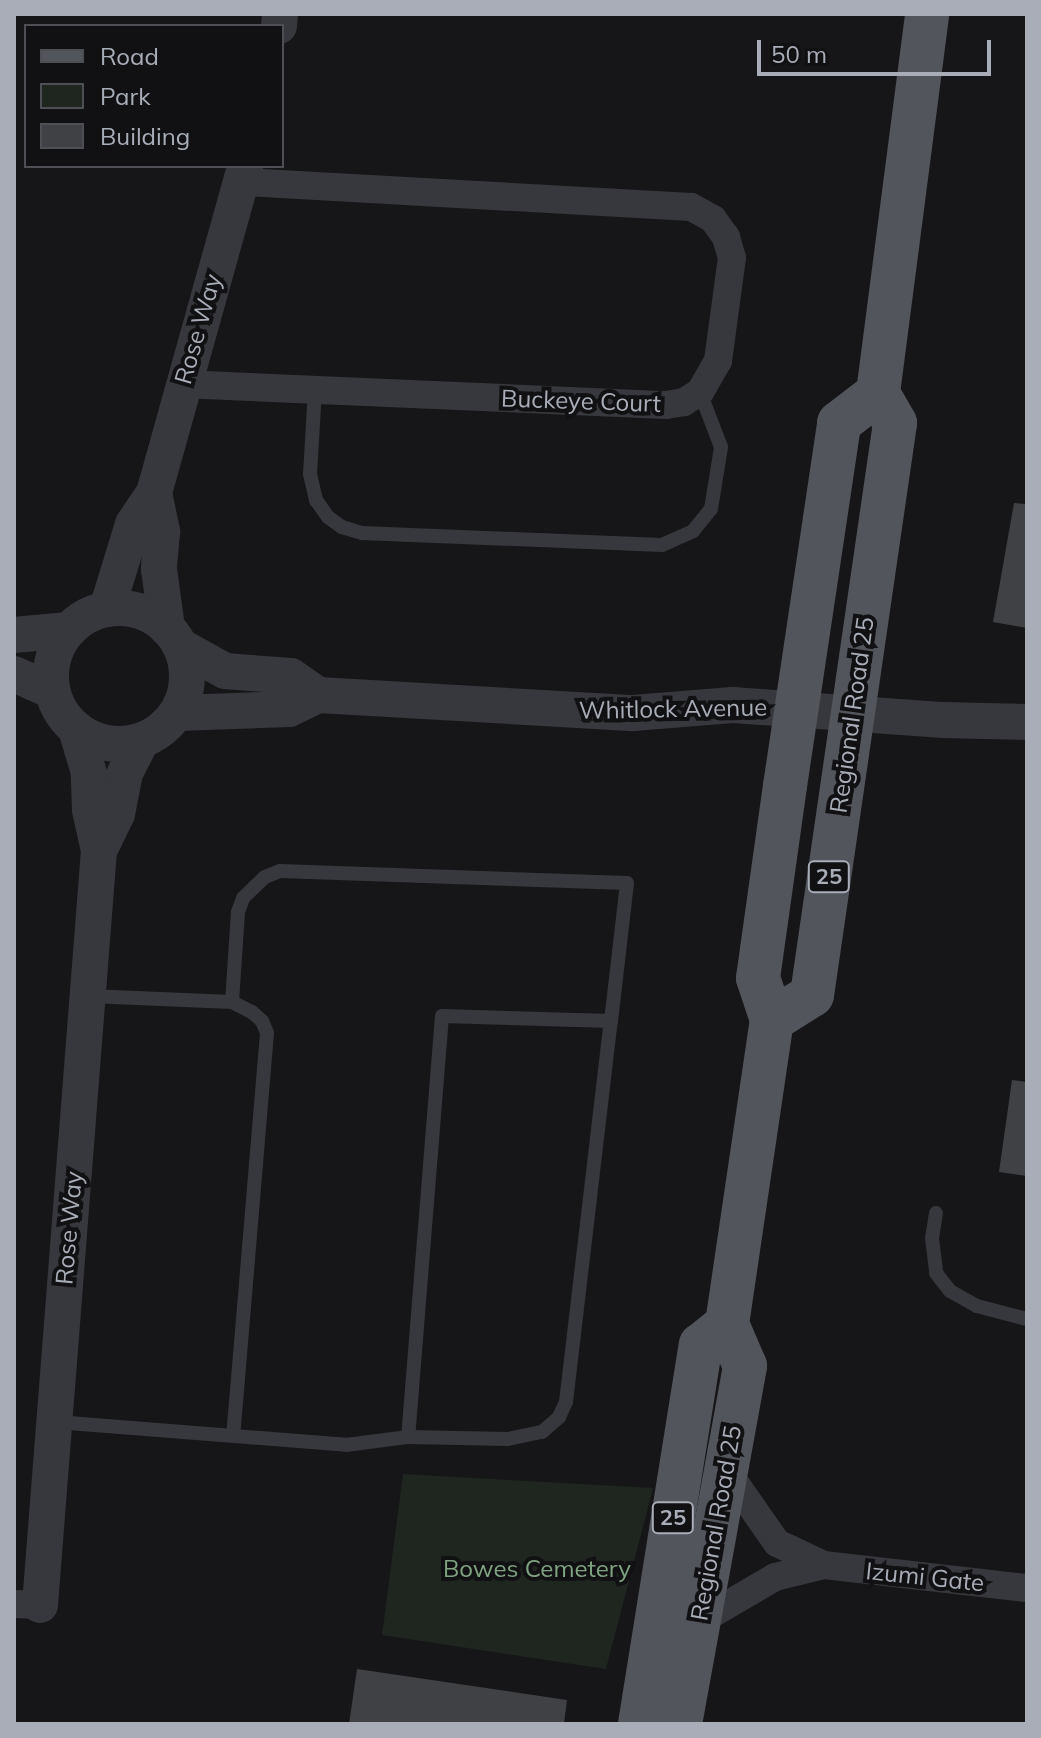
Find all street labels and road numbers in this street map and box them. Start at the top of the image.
street label: Rose Way [169,270,227,388]
street label: Buckeye Court [501,384,661,418]
street label: Regional Road 25 [824,615,880,815]
street label: Whitlock Avenue [579,693,767,725]
road number: 25 [807,859,851,895]
street label: Rose Way [50,1170,88,1286]
street label: Regional Road 25 [685,1423,747,1623]
road number: 25 [651,1500,695,1536]
street label: Izumi Gate [864,1556,986,1598]

